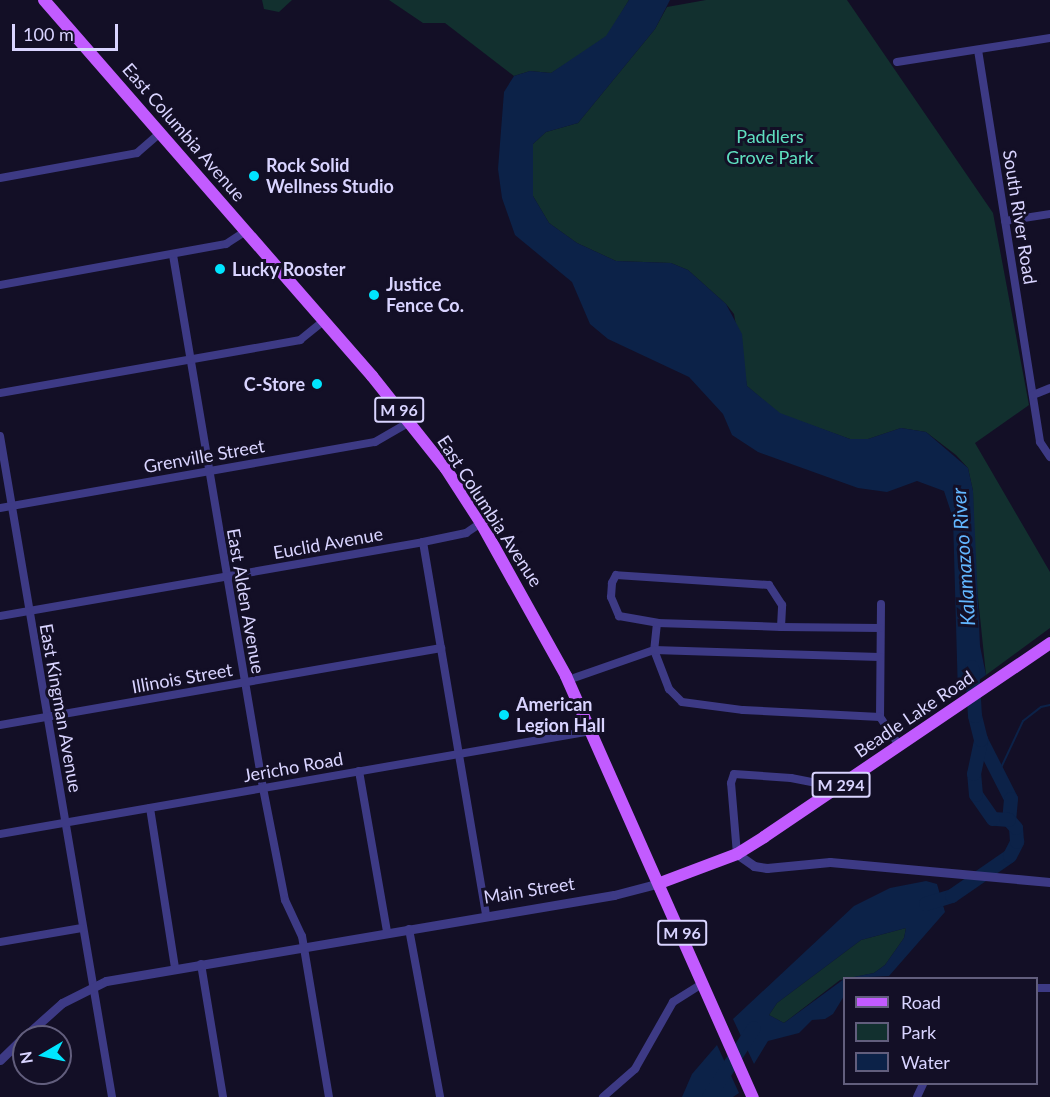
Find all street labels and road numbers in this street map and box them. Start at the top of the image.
street label: East Columbia Avenue [118,58,250,206]
street label: South River Road [999,148,1041,286]
road number: M 96 [374,397,424,423]
street label: East Columbia Avenue [433,431,547,591]
street label: Grenville Street [142,435,266,477]
street label: Euclid Avenue [271,523,385,563]
street label: East Alden Avenue [222,526,270,676]
street label: East Kingman Avenue [35,622,87,794]
street label: Illinois Street [130,659,234,697]
street label: Beadle Lake Road [850,666,978,762]
street label: Jericho Road [241,748,345,786]
road number: M 294 [811,772,871,798]
street label: Main Street [482,872,576,908]
road number: M 96 [656,920,708,946]

